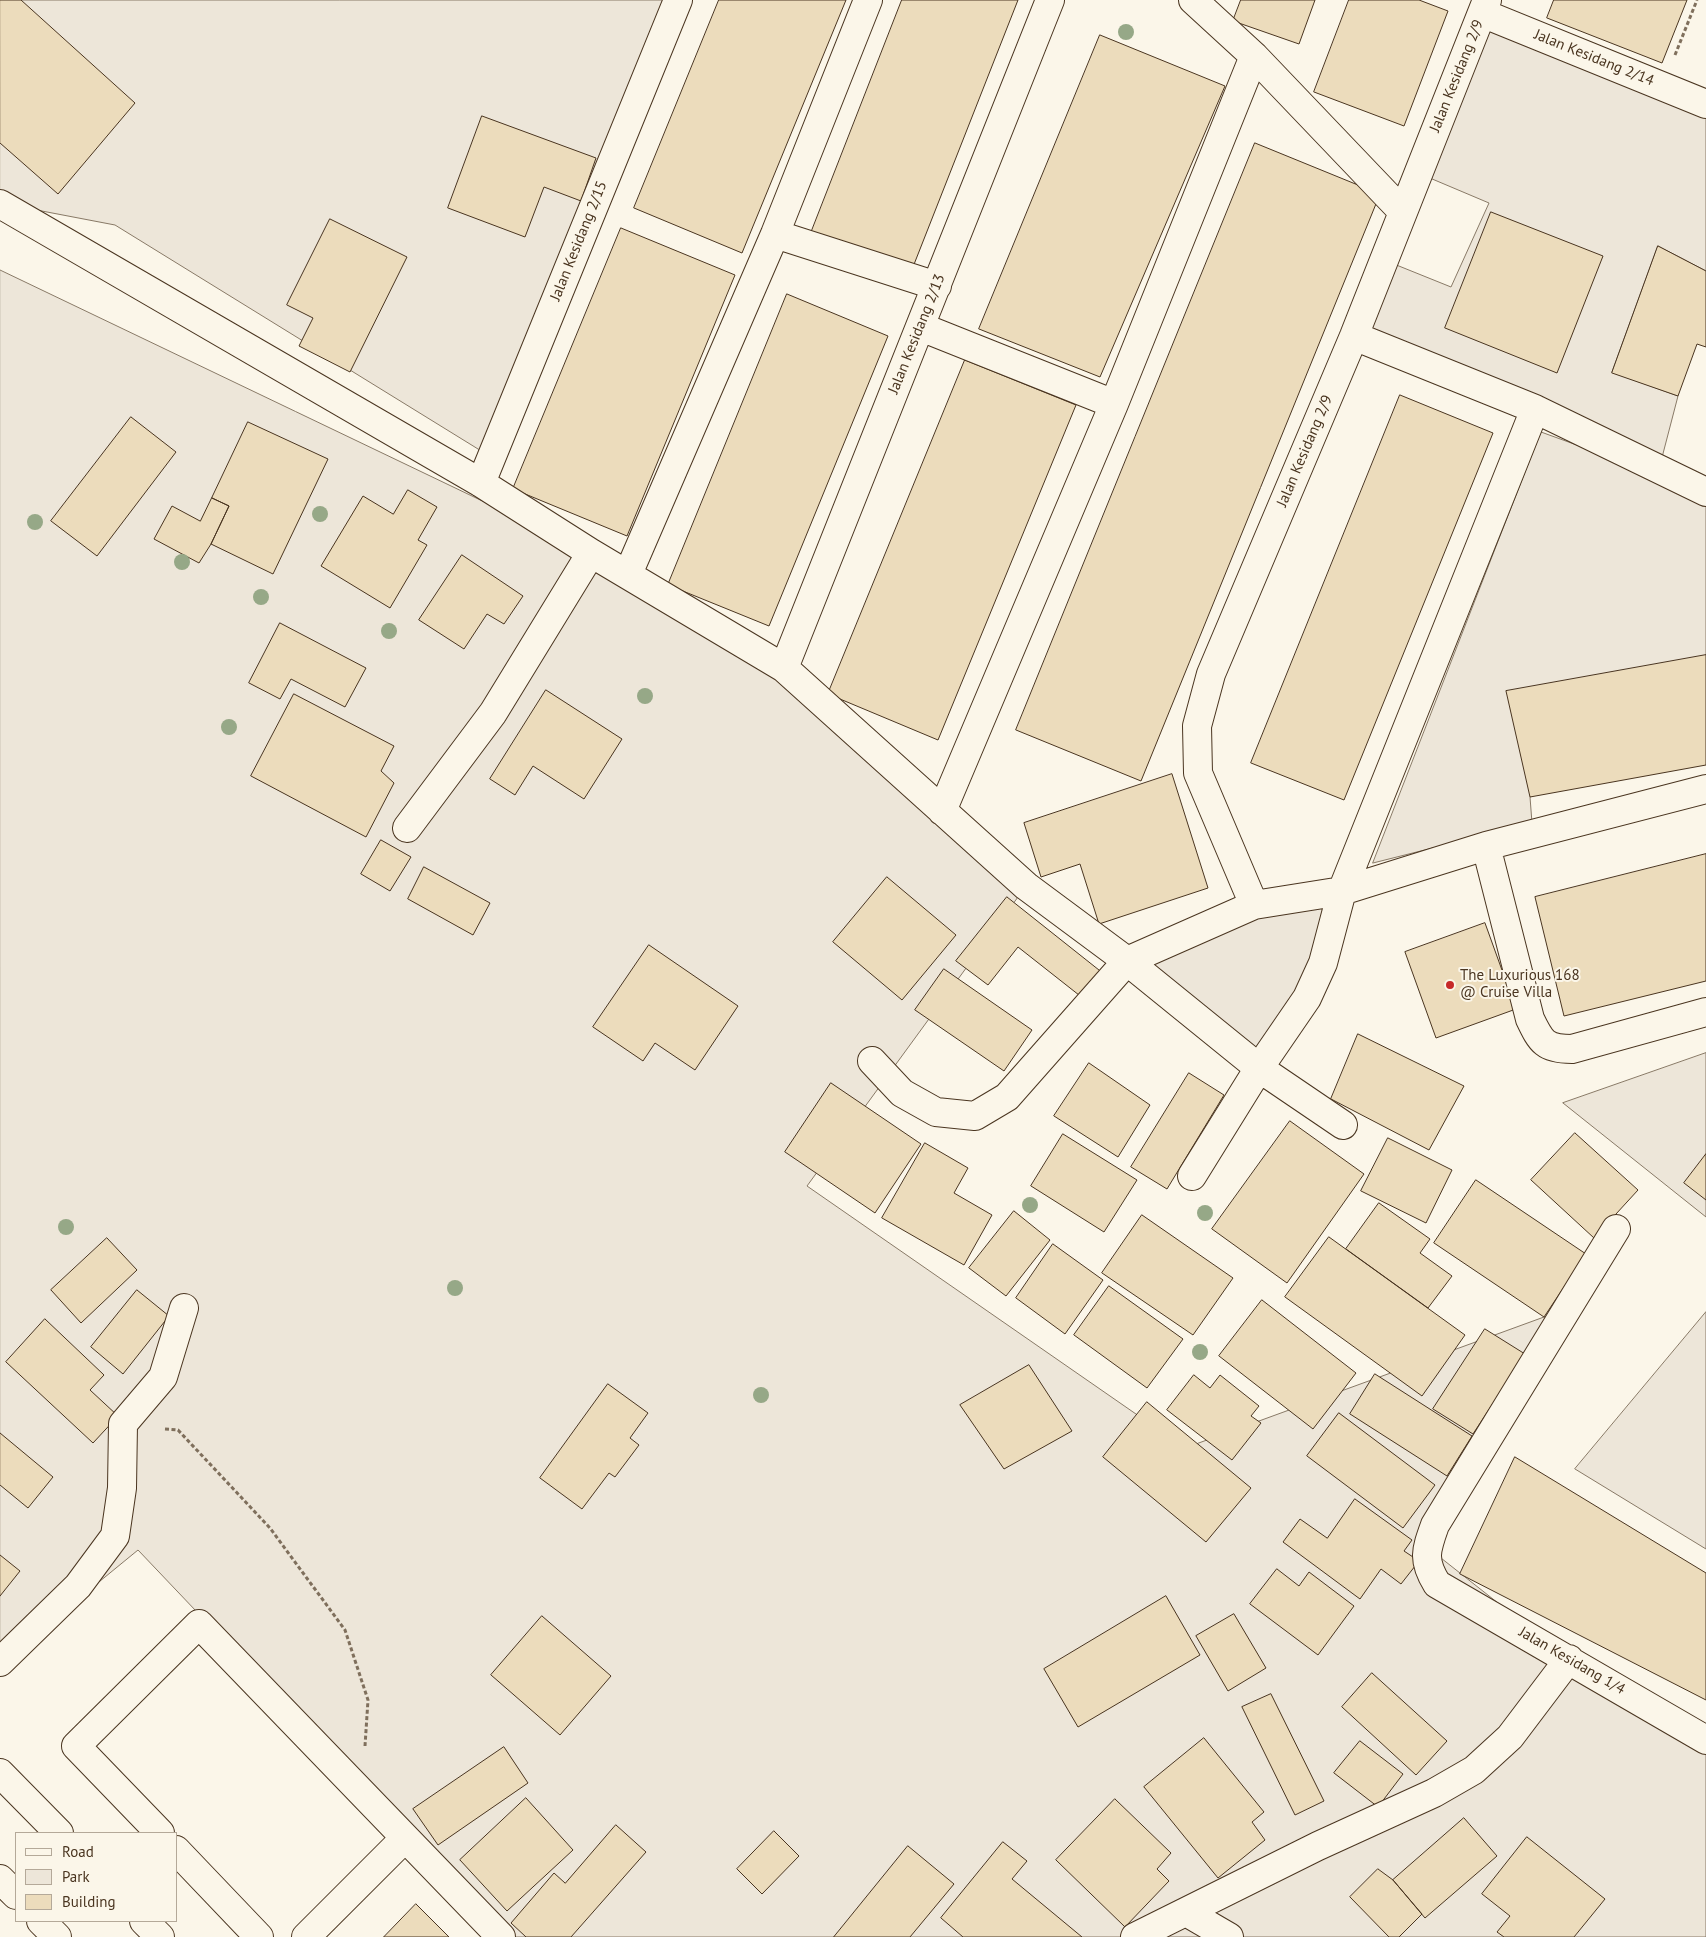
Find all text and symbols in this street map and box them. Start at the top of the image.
street label: Jalan Kesidang 2/9 [1426,17,1488,135]
street label: Jalan Kesidang 2/14 [1531,26,1657,90]
street label: Jalan Kesidang 2/15 [547,178,611,304]
street label: Jalan Kesidang 2/13 [885,271,949,397]
street label: Jalan Kesidang 2/9 [1273,392,1337,510]
place label: The Luxurious 168 @ Cruise Villa [1460,967,1580,1002]
marker: The Luxurious 168 @ Cruise Villa [1444,979,1456,991]
street label: Jalan Kesidang 1/4 [1516,1623,1628,1699]
legend [15,1832,178,1922]
text: Road [62,1842,94,1861]
text: Park [62,1867,90,1886]
text: Building [62,1892,116,1911]

